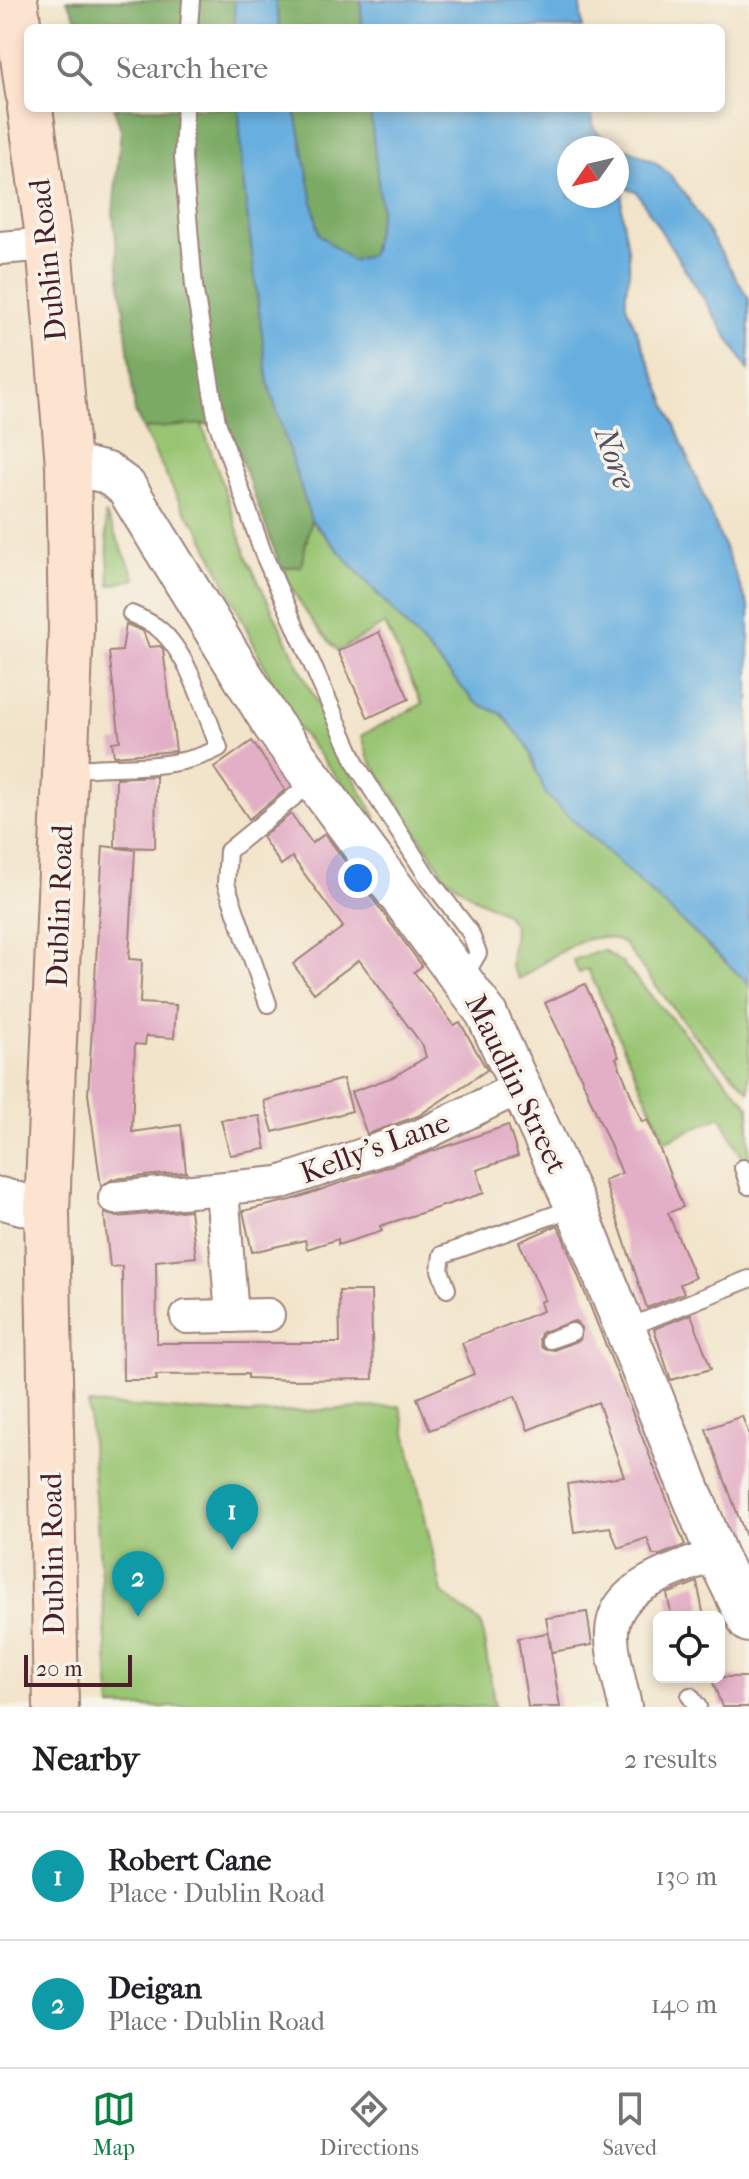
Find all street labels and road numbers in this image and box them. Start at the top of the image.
street label: Dublin Road [22,176,74,343]
street label: Dublin Road [40,823,80,988]
street label: Maudlin Street [458,989,575,1179]
street label: Kelly's Lane [295,1105,455,1191]
street label: Dublin Road [34,1472,72,1636]

